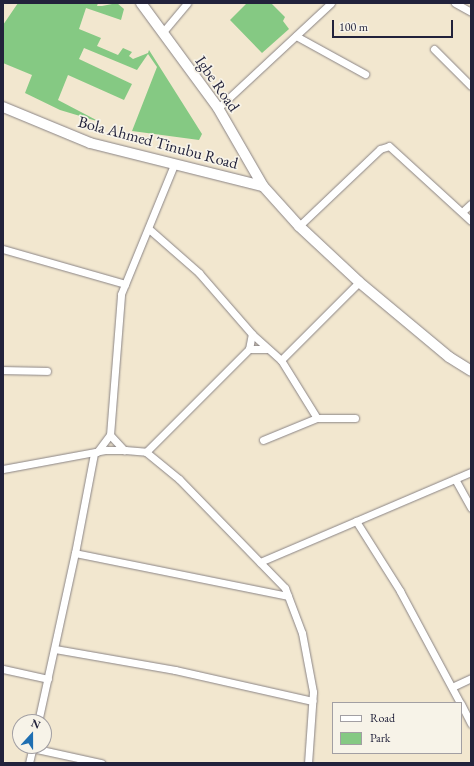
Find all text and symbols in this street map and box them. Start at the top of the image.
scale bar [334,12,455,38]
text: 100 m [339,19,368,35]
street label: Igbe Road [191,52,243,116]
street label: Bola Ahmed Tinubu Road [76,112,240,174]
legend [332,702,462,754]
text: Road [370,710,395,726]
north arrow [12,714,52,754]
text: N [29,716,43,732]
text: Park [370,730,390,746]

